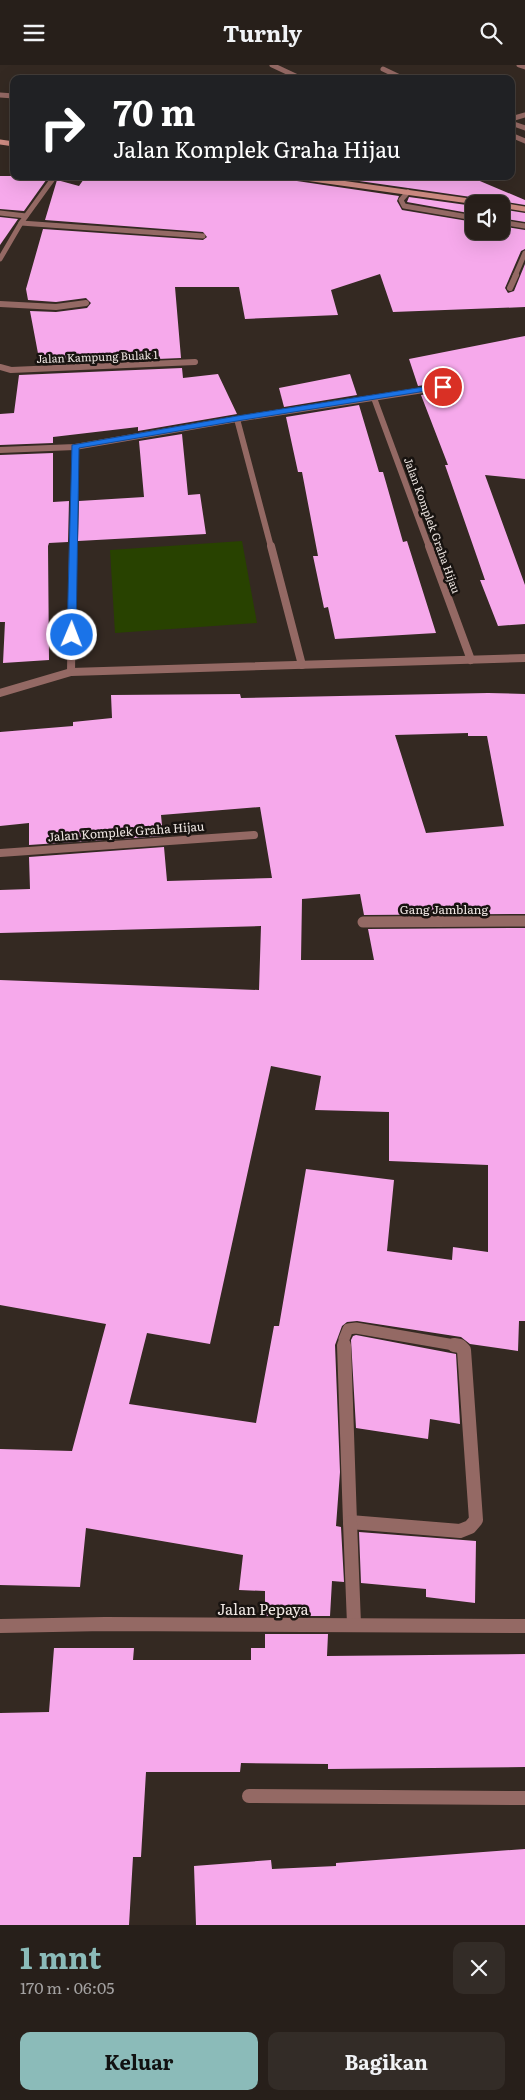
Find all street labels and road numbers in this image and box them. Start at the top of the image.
street label: Jalan Kampung Bulak 1 [36,346,159,366]
street label: Jalan Komplek Graha Hijau [401,455,465,595]
street label: Jalan Komplek Graha Hijau [47,817,205,845]
street label: Gang Jamblang [400,900,488,918]
street label: Jalan Pepaya [217,1597,310,1620]

